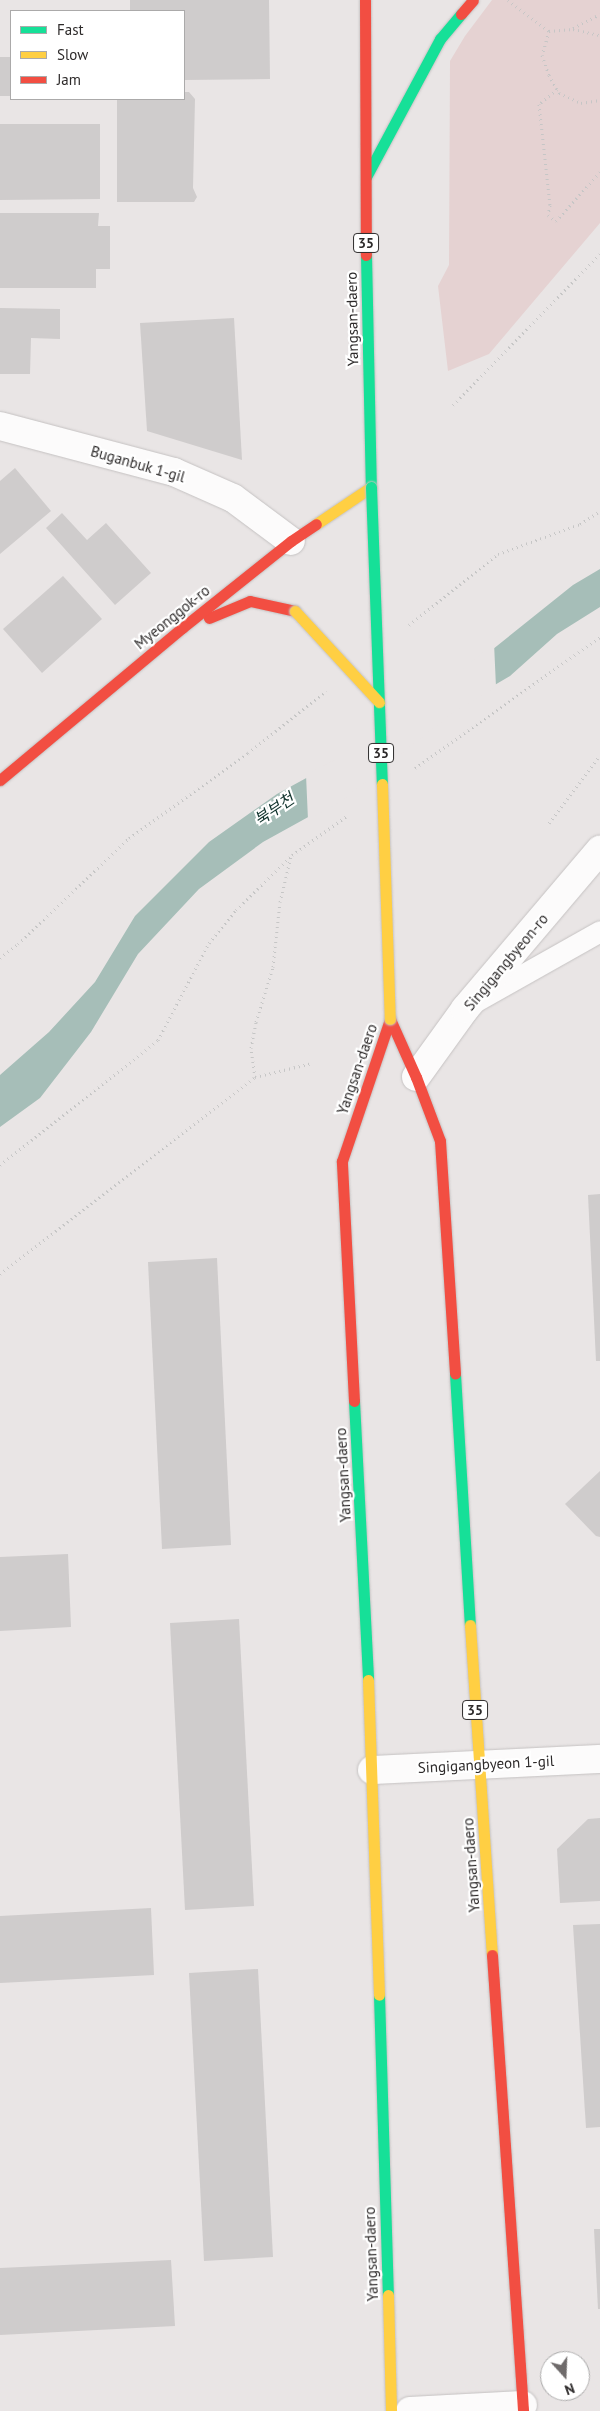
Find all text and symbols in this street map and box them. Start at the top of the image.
legend [10,10,185,100]
text: Fast [57,20,84,39]
text: Slow [57,45,88,64]
text: Jam [57,70,81,89]
road number: 35 [352,232,380,254]
street label: Yangsan-daero [342,272,362,366]
street label: Buganbuk 1-gil [88,442,188,486]
street label: Myeonggok-ro [131,581,213,653]
road number: 35 [367,741,395,764]
water label: 북부천 [250,789,298,829]
street label: Singigangbyeon-ro [460,910,552,1014]
street label: Yangsan-daero [333,1021,381,1117]
street label: Yangsan-daero [332,1427,354,1523]
road number: 35 [461,1698,489,1722]
street label: Singigangbyeon 1-gil [417,1751,555,1777]
street label: Yangsan-daero [459,1817,483,1913]
street label: Yangsan-daero [360,2206,382,2302]
north arrow [540,2351,590,2401]
text: N [562,2379,577,2399]

